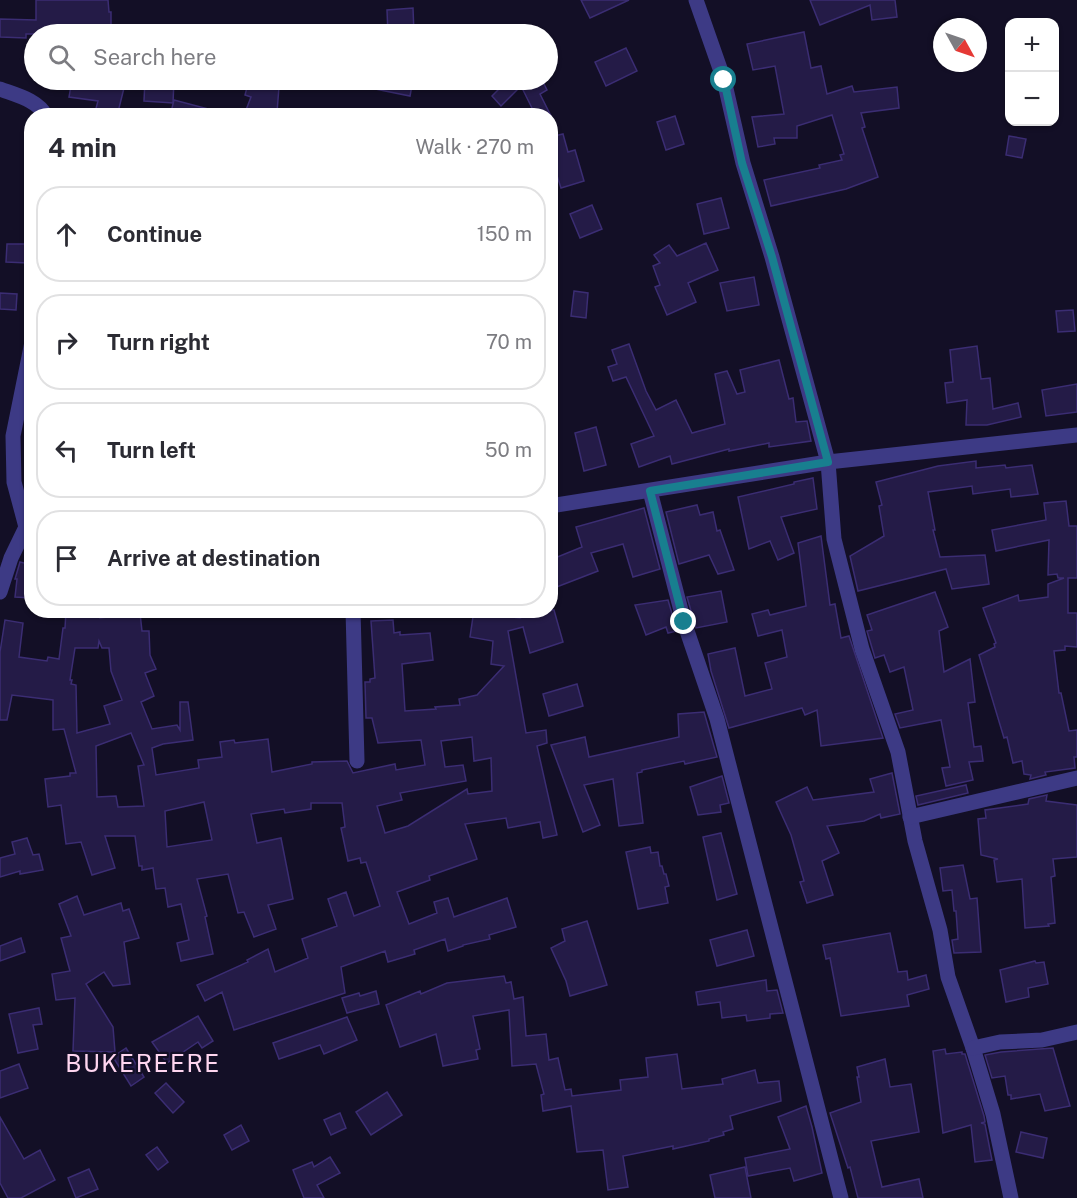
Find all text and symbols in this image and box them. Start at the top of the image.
north arrow [933,18,987,72]
map controls [1005,18,1059,126]
button: + [1005,18,1059,72]
search box [24,24,558,90]
icon: search [45,41,78,74]
text: Search here [93,44,217,70]
route start [710,66,736,92]
button: − [1005,72,1059,126]
text: 4 min [48,132,117,163]
text: Walk · 270 m [415,135,534,159]
icon: ahead [50,218,83,251]
text: Continue [107,221,202,247]
text: 150 m [477,222,532,246]
icon: right [50,326,83,359]
text: Turn right [107,329,210,355]
text: 70 m [486,330,532,354]
icon: left [50,434,83,467]
text: Turn left [107,437,196,463]
text: 50 m [485,438,532,462]
icon: arrive [50,542,83,575]
text: Arrive at destination [107,545,320,571]
route end [670,608,696,634]
district label: BUKEREERE [65,1049,221,1077]

